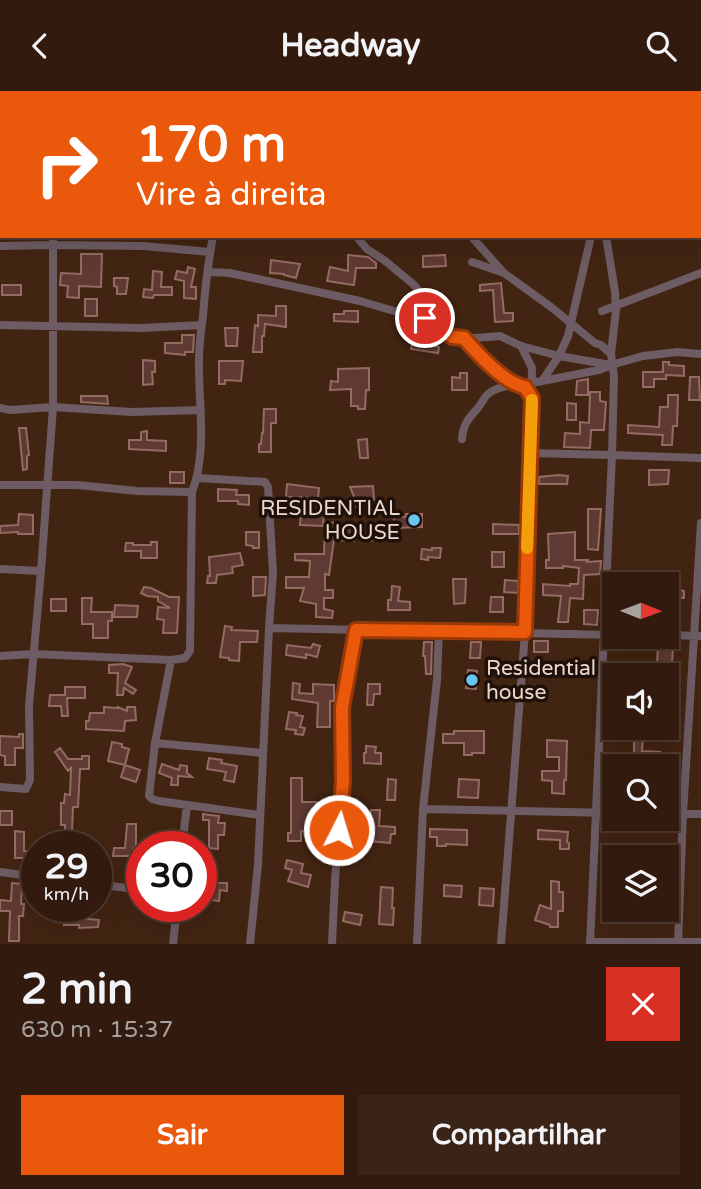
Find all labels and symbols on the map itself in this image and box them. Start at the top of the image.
pin [395,288,455,348]
place label: RESIDENTIAL HOUSE [260,496,400,545]
marker: RESIDENTIAL HOUSE [406,512,422,528]
north arrow [602,572,679,649]
place label: Residential house [486,656,596,705]
marker: Residential house [464,672,480,688]
position arrow [302,793,376,867]
speed limit sign: 30 [126,831,217,922]

